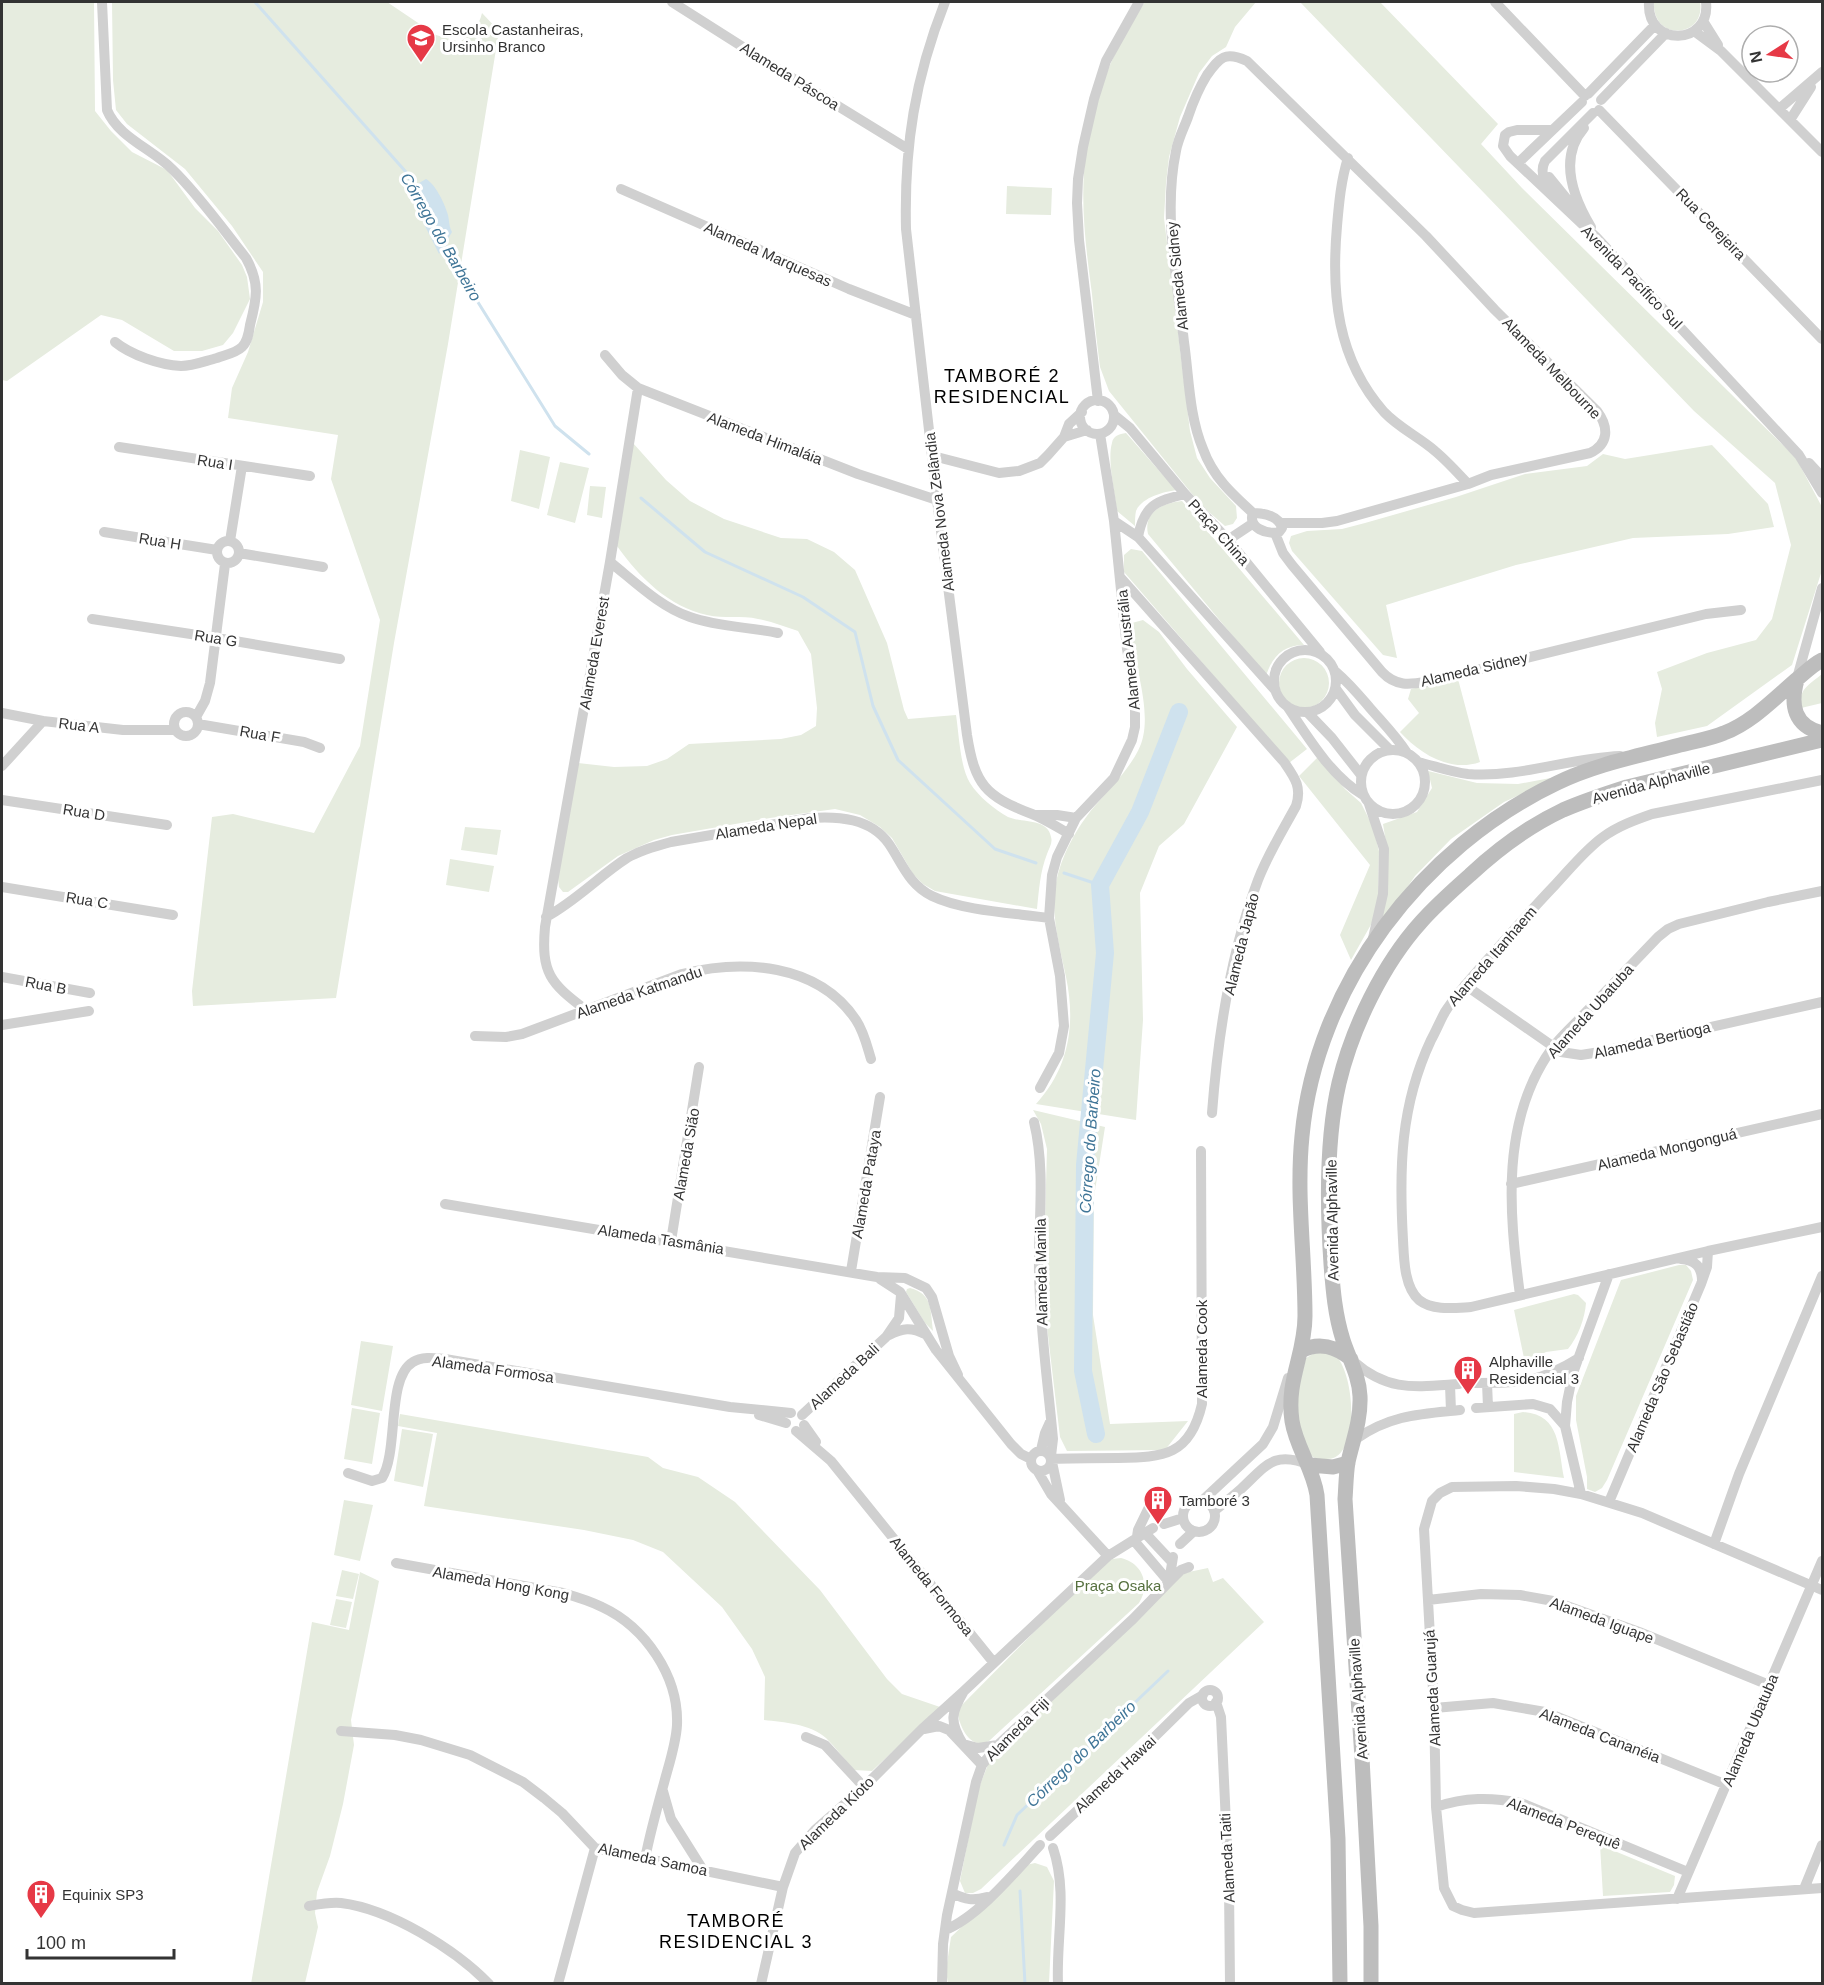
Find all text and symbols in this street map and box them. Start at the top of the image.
place label: Escola Castanheiras, Ursinho Branco [442,21,584,55]
school or university icon: Escola Castanheiras, Ursinho Branco [405,22,437,64]
north arrow [1740,24,1800,84]
street label: Alameda Páscoa [737,39,843,114]
text: N [1746,50,1765,64]
water label: Córrego do Barbeiro [397,170,485,304]
street label: Rua Cerejeira [1673,185,1750,264]
street label: Alameda Marquesas [702,218,834,290]
street label: Alameda Sidney [1163,220,1191,331]
street label: Avenida Pacífico Sul [1578,222,1686,332]
street label: Alameda Melbourne [1499,314,1605,422]
district label: TAMBORÉ 2 RESIDENCIAL [934,366,1070,407]
street label: Alameda Himaláia [705,408,825,468]
street label: Alameda Nova Zelândia [921,431,957,592]
street label: Rua I [196,451,234,473]
street label: Praça China [1185,496,1253,569]
street label: Rua H [138,529,182,553]
street label: Alameda Austrália [1113,588,1143,711]
street label: Alameda Everest [576,594,612,711]
street label: Rua G [193,626,239,650]
street label: Alameda Sidney [1419,648,1530,690]
street label: Rua A [58,714,100,736]
street label: Rua F [238,722,282,746]
street label: Avenida Alphaville [1590,759,1712,807]
street label: Rua D [62,800,106,824]
street label: Alameda Nepal [714,810,818,842]
street label: Rua C [65,888,109,912]
street label: Alameda Japão [1220,891,1262,997]
street label: Alameda Itanhaem [1444,903,1540,1009]
street label: Alameda Ubatuba [1544,960,1637,1061]
street label: Alameda Katmandu [574,963,704,1021]
street label: Rua B [24,973,68,997]
street label: Alameda Bertioga [1592,1018,1713,1062]
water label: Córrego do Barbeiro [1076,1068,1104,1214]
street label: Alameda Sião [670,1107,702,1201]
street label: Alameda Mongonguá [1596,1125,1739,1173]
street label: Alameda Pataya [848,1128,884,1240]
street label: Avenida Alphaville [1322,1159,1342,1281]
street label: Alameda Manila [1032,1217,1050,1326]
street label: Alameda Tasmânia [597,1221,726,1257]
street label: Alameda Cook [1193,1299,1210,1398]
street label: Alameda São Sebastião [1623,1300,1701,1454]
street label: Alameda Bali [806,1340,882,1412]
street label: Alameda Formosa [431,1352,556,1386]
place label: Alphaville Residencial 3 [1489,1353,1579,1387]
building icon: Alphaville Residencial 3 [1452,1354,1484,1396]
building icon: Tamboré 3 [1142,1484,1174,1526]
place label: Tamboré 3 [1179,1492,1250,1509]
street label: Alameda Formosa [887,1533,978,1639]
street label: Alameda Hong Kong [431,1563,571,1603]
park label: Praça Osaka [1075,1577,1162,1594]
street label: Alameda Iguape [1548,1593,1656,1647]
street label: Alameda Guarujá [1420,1629,1444,1747]
street label: Avenida Alphaville [1345,1638,1371,1760]
street label: Alameda Ubatuba [1719,1671,1782,1789]
street label: Alameda Fiji [982,1694,1052,1764]
water label: Córrego do Barbeiro [1023,1697,1139,1810]
street label: Alameda Cananéia [1537,1704,1663,1766]
street label: Alameda Hawai [1071,1732,1159,1816]
street label: Alameda Kioto [795,1773,877,1853]
street label: Alameda Perequê [1505,1794,1623,1852]
street label: Alameda Taiti [1216,1813,1238,1903]
street label: Alameda Samoa [597,1839,710,1879]
building icon: Equinix SP3 [25,1878,57,1920]
place label: Equinix SP3 [62,1886,144,1903]
district label: TAMBORÉ RESIDENCIAL 3 [659,1911,813,1952]
scale bar [27,1922,174,1960]
text: 100 m [36,1933,86,1953]

